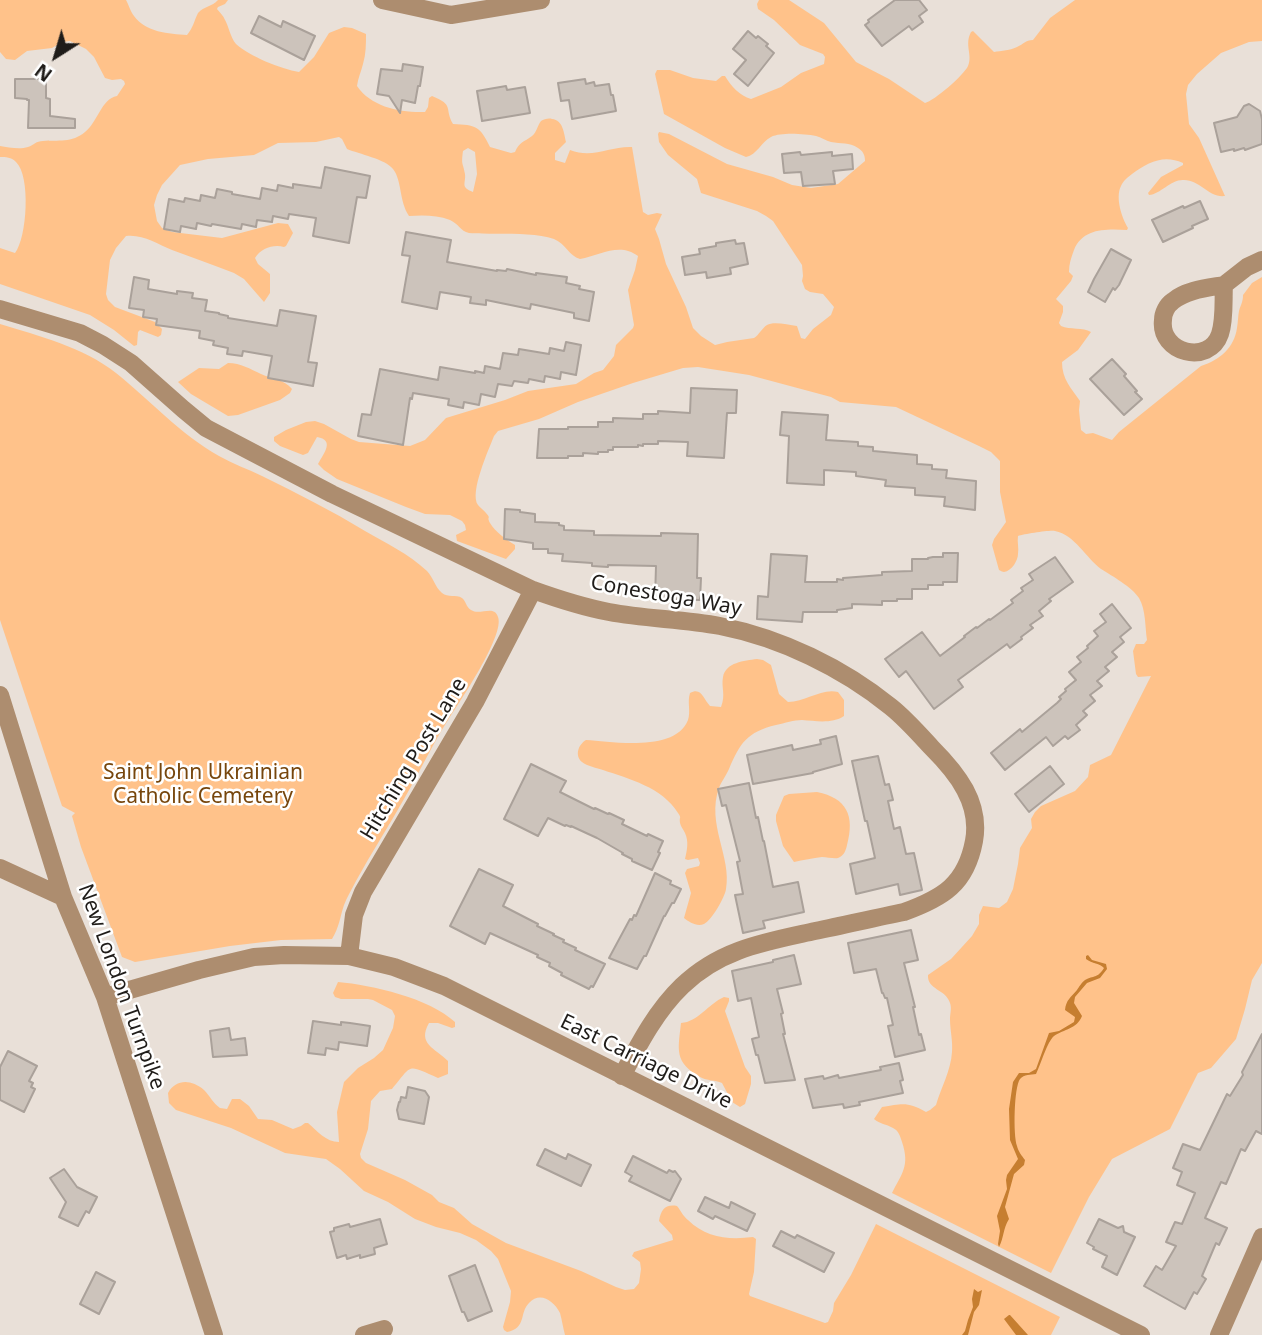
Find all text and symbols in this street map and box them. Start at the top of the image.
north arrow [21,21,91,91]
text: N [29,58,57,88]
street label: Conestoga Way [589,570,743,622]
street label: Hitching Post Lane [356,673,472,845]
park label: Saint John Ukrainian Catholic Cemetery [103,760,303,810]
street label: New London Turnpike [72,881,170,1093]
street label: East Carriage Drive [556,1009,736,1115]

